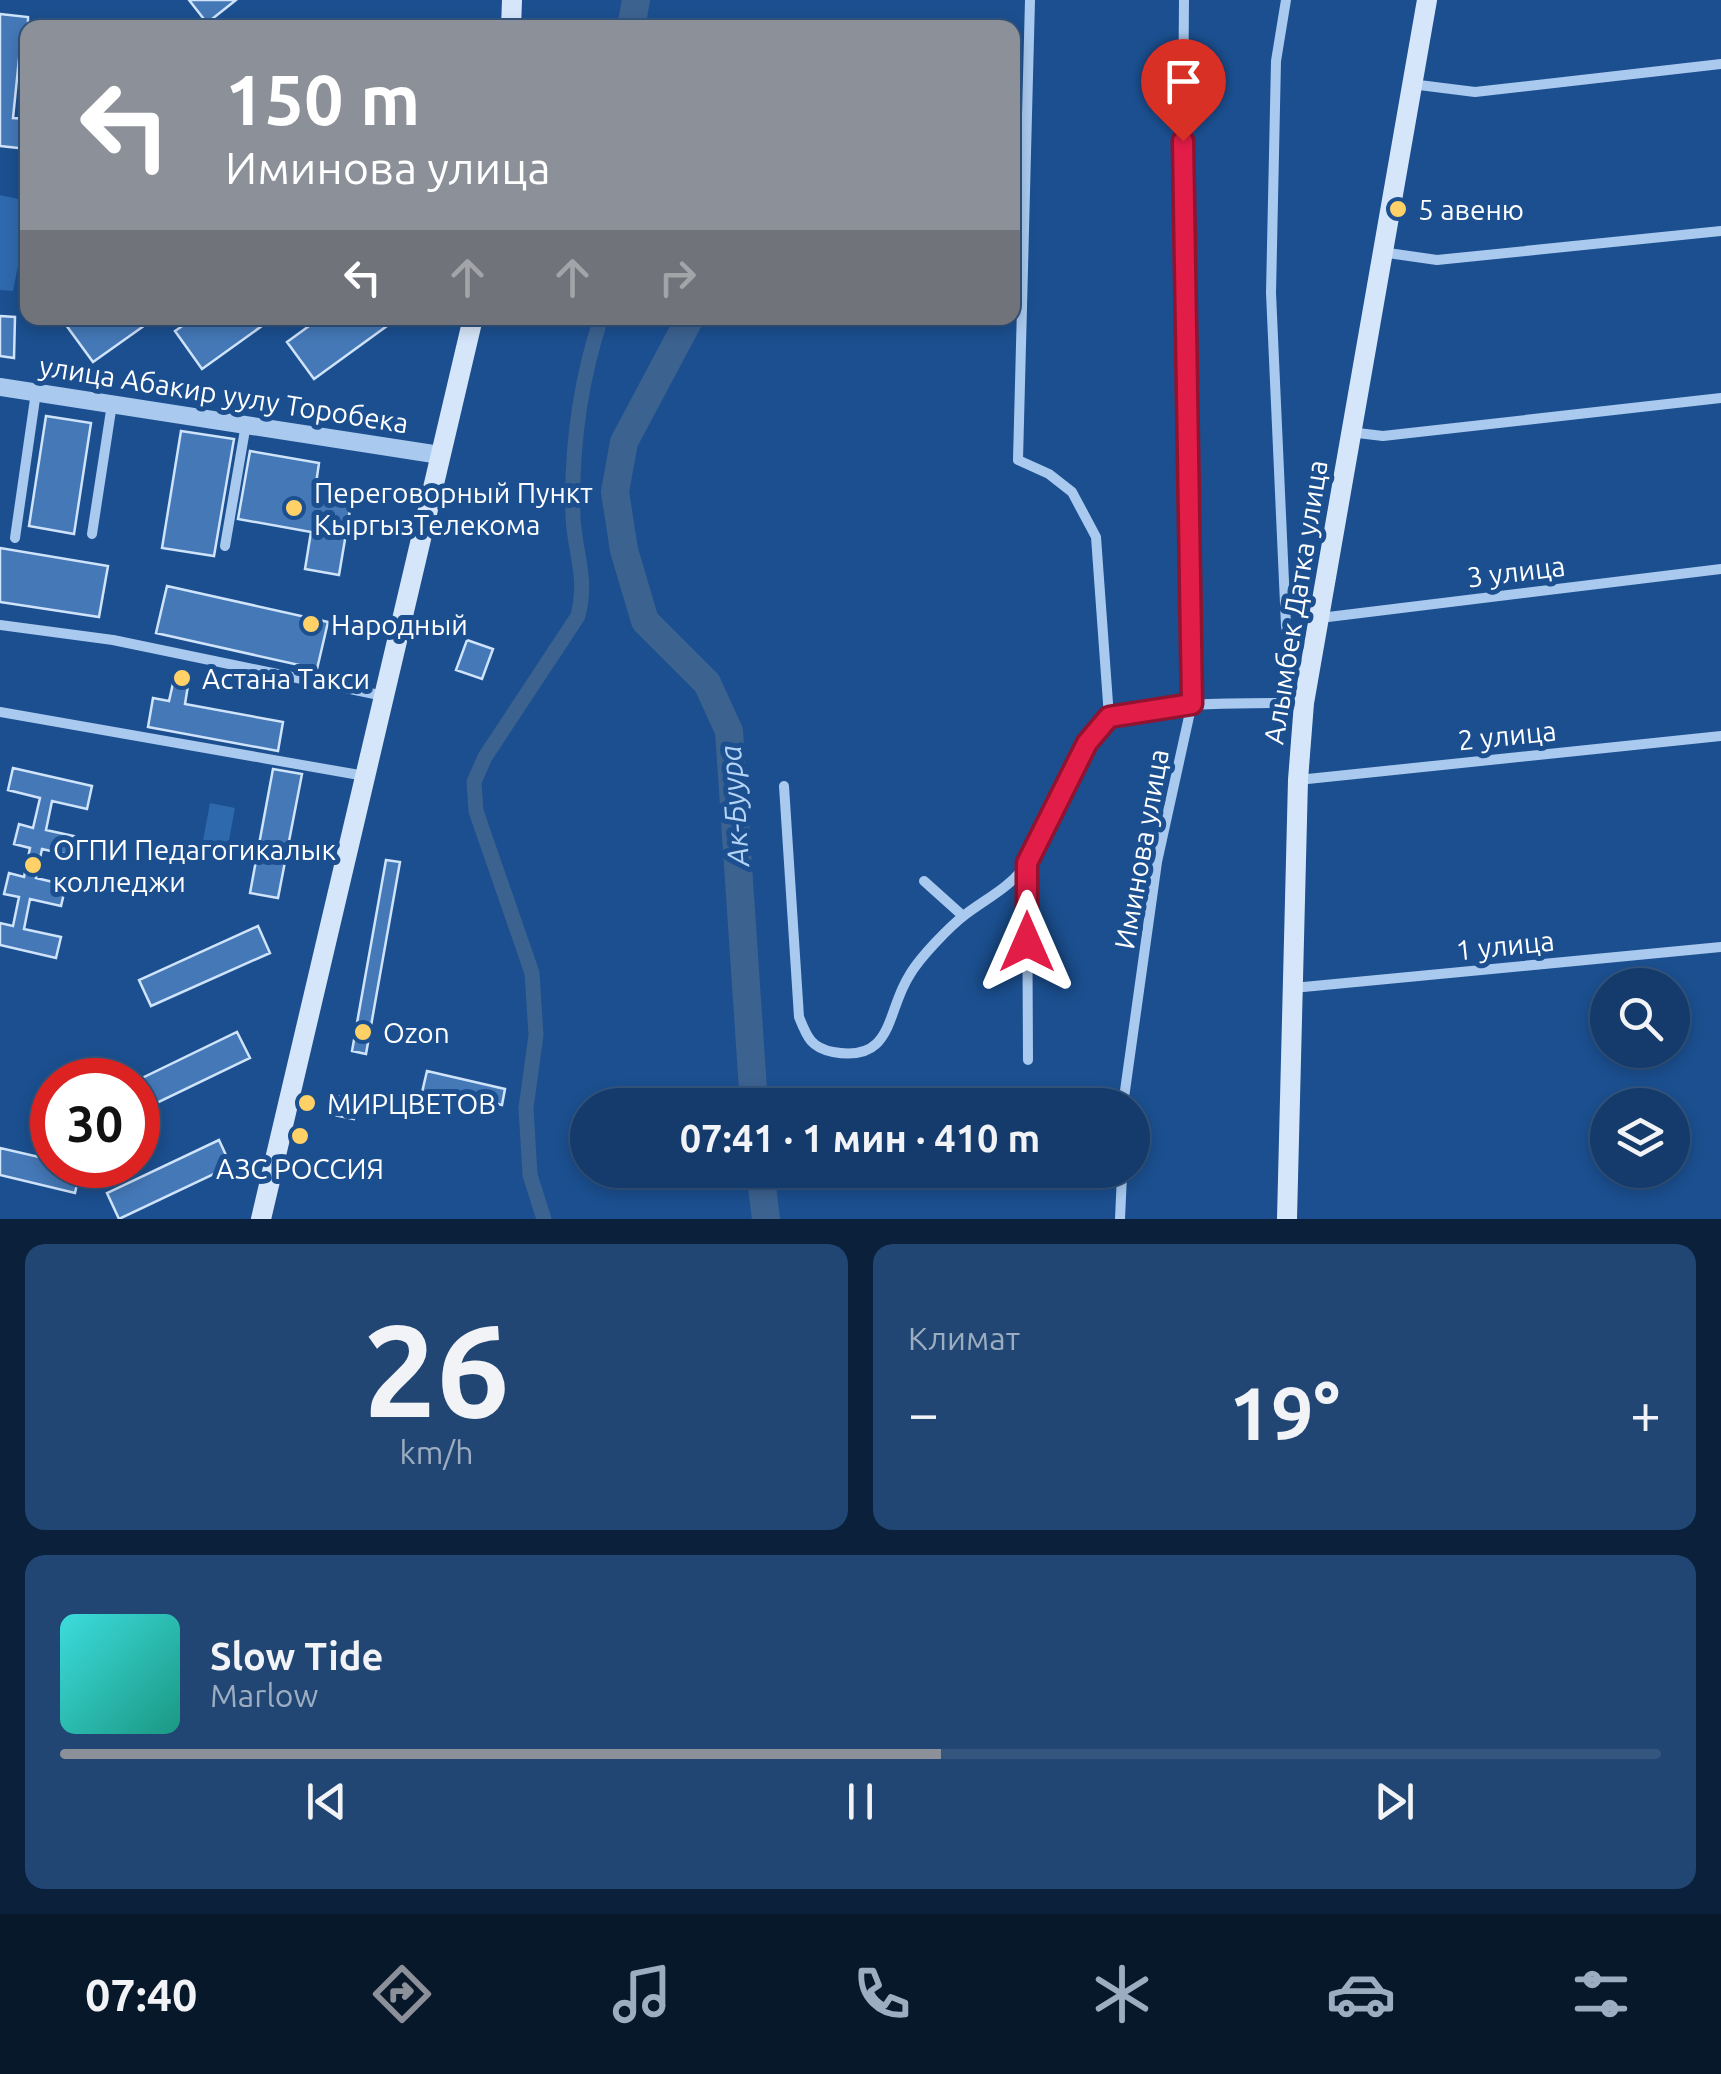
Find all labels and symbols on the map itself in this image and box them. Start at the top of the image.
pin [1141,39,1226,142]
place label: 5 авеню [1418,194,1524,225]
marker: 5 авеню [1387,198,1409,220]
street label: улица Абакир уулу Торобека [37,350,411,438]
street label: Алымбек Датка улица [1257,458,1333,746]
place label: Переговорный Пункт КыргызТелекома [314,477,593,540]
marker: Переговорный Пункт КыргызТелекома [283,497,305,519]
street label: 3 улица [1465,550,1567,592]
place label: Народный [331,609,468,640]
marker: Народный [300,613,322,635]
place label: Астана Такси [202,663,370,694]
marker: Астана Такси [171,667,193,689]
street label: 2 улица [1456,714,1558,756]
water label: Ак-Буура [713,744,755,870]
street label: Иминова улица [1108,747,1174,951]
place label: ОГПИ Педагогикалык колледжи [53,834,336,897]
marker: ОГПИ Педагогикалык колледжи [22,854,44,876]
position arrow [975,890,1079,994]
street label: 1 улица [1454,924,1556,966]
place label: Ozon [383,1017,450,1048]
marker: Ozon [352,1021,374,1043]
speed limit sign: 30 [30,1058,160,1188]
place label: МИРЦВЕТОВ [327,1088,496,1119]
marker: МИРЦВЕТОВ [296,1092,318,1114]
marker: АЗС РОССИЯ [289,1125,311,1147]
place label: АЗС РОССИЯ [216,1153,384,1184]

